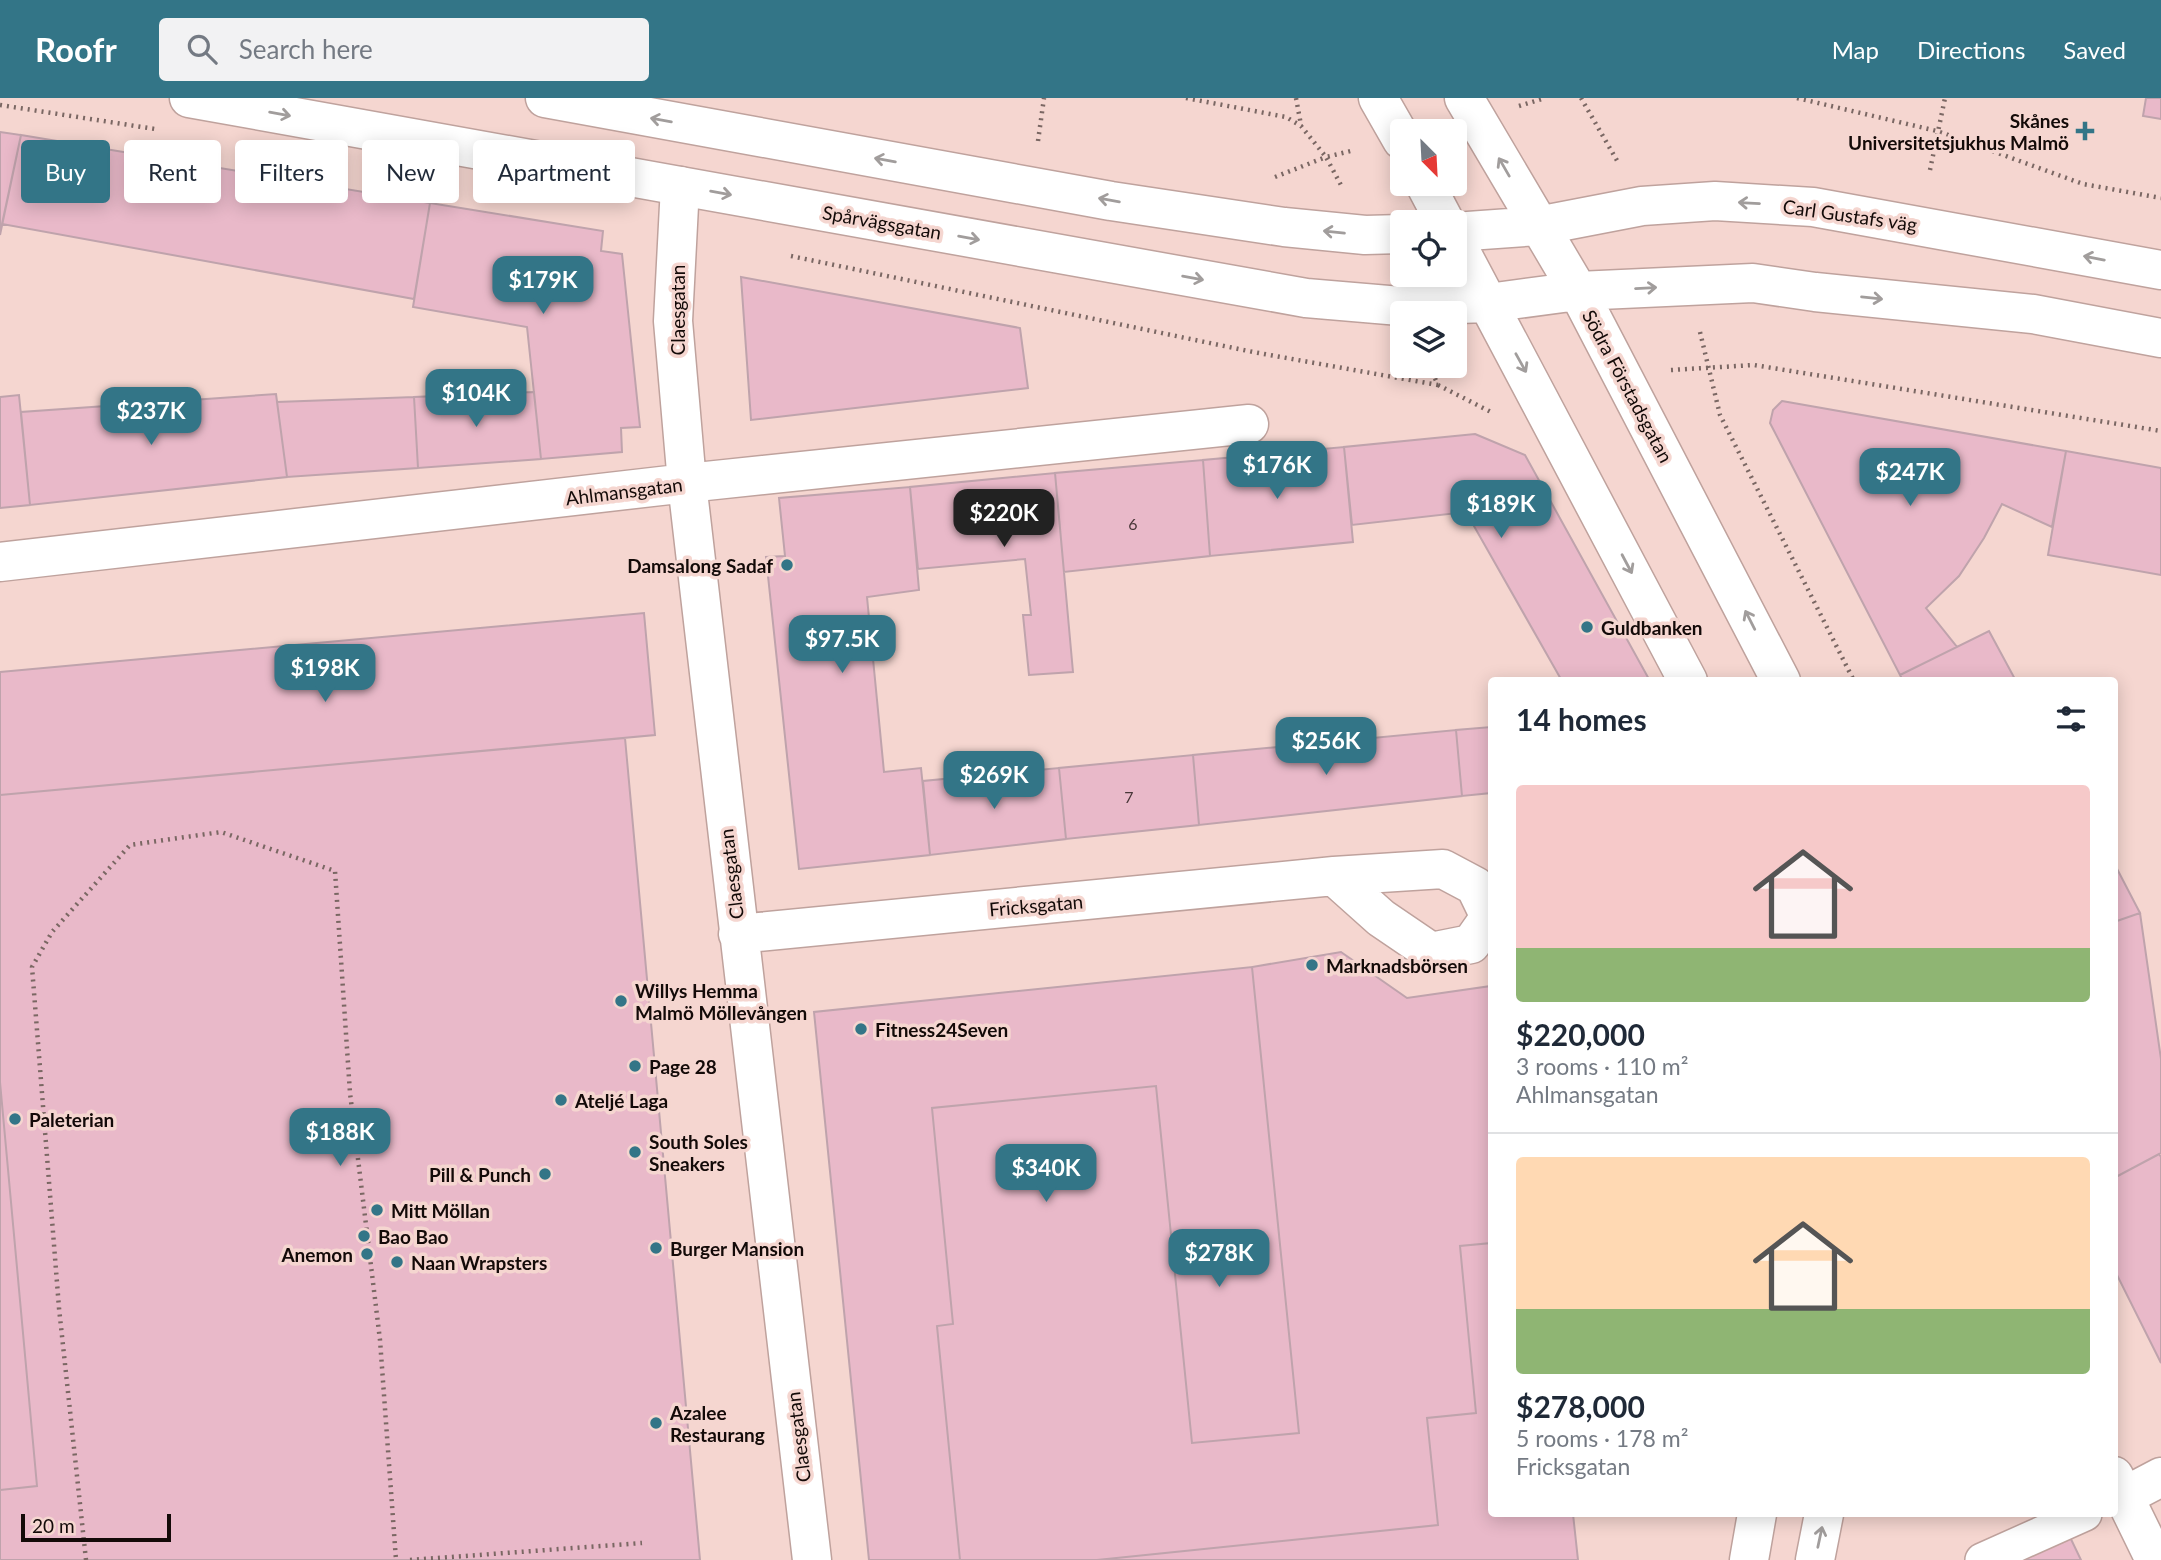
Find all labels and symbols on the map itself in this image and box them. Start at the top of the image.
one-way arrow [268,108,291,122]
place label: Skånes Universitetsjukhus Malmö [1848,109,2069,154]
one-way arrow [650,112,673,126]
north arrow [1390,119,1466,196]
marker: Skånes Universitetsjukhus Malmö [2075,121,2095,141]
one-way arrow [874,153,897,166]
one-way arrow [1497,157,1511,177]
one-way arrow [709,187,732,201]
one-way arrow [1098,193,1120,206]
street label: Carl Gustafs väg [1781,194,1919,236]
one-way arrow [1737,196,1760,209]
street label: Spårvägsgatan [821,200,943,244]
one-way arrow [1323,225,1346,238]
one-way arrow [957,232,980,245]
one-way arrow [2083,251,2106,264]
pin: $179K [494,256,592,316]
street label: Claesgatan [666,265,689,355]
one-way arrow [1181,272,1204,285]
one-way arrow [1634,281,1657,294]
one-way arrow [1860,292,1883,305]
street label: Södra Förstadsgatan [1578,306,1678,466]
one-way arrow [1514,353,1528,373]
pin: $104K [427,370,525,429]
pin: $237K [102,388,200,447]
pin: $176K [1228,442,1326,501]
pin: $247K [1861,448,1959,508]
street label: Ahlmansgatan [564,472,684,510]
pin: $189K [1452,480,1550,540]
pin: $220K [955,490,1053,549]
house number: 6 [1128,514,1138,533]
one-way arrow [1621,553,1635,574]
place label: Damsalong Sadaf [627,554,773,577]
marker: Damsalong Sadaf [779,557,795,573]
one-way arrow [1742,610,1756,631]
pin: $97.5K [785,616,899,675]
place label: Guldbanken [1601,616,1703,639]
marker: Guldbanken [1579,619,1595,635]
pin: $198K [276,644,374,704]
pin: $256K [1277,718,1375,777]
pin: $269K [945,752,1043,811]
house number: 7 [1124,787,1134,806]
street label: Claesgatan [714,827,748,921]
street label: Fricksgatan [988,889,1084,921]
place label: Marknadsbörsen [1326,954,1468,977]
marker: Marknadsbörsen [1304,957,1320,973]
place label: Willys Hemma Malmö Möllevången [635,979,807,1024]
marker: Willys Hemma Malmö Möllevången [613,993,629,1009]
place label: Fitness24Seven [875,1018,1008,1041]
marker: Fitness24Seven [853,1021,869,1037]
place label: Page 28 [649,1055,717,1078]
marker: Page 28 [627,1058,643,1074]
place label: Ateljé Laga [574,1089,668,1112]
marker: Ateljé Laga [553,1092,569,1108]
place label: Paleterian [29,1108,114,1131]
pin: $188K [291,1108,389,1168]
marker: Paleterian [7,1111,23,1127]
place label: South Soles Sneakers [649,1130,748,1175]
marker: South Soles Sneakers [627,1144,643,1160]
pin: $340K [997,1144,1095,1204]
place label: Pill & Punch [429,1163,531,1186]
marker: Pill & Punch [537,1166,553,1182]
place label: Mitt Möllan [391,1199,490,1222]
marker: Mitt Möllan [369,1202,385,1218]
place label: Bao Bao [378,1225,449,1248]
marker: Bao Bao [356,1228,372,1244]
pin: $278K [1170,1230,1268,1289]
place label: Burger Mansion [670,1237,804,1260]
marker: Burger Mansion [648,1240,664,1256]
place label: Anemon [280,1243,353,1266]
marker: Anemon [359,1246,375,1262]
place label: Naan Wrapsters [411,1251,547,1274]
marker: Naan Wrapsters [389,1254,405,1270]
street label: Claesgatan [781,1390,815,1484]
place label: Azalee Restaurang [669,1401,765,1446]
marker: Azalee Restaurang [648,1415,664,1431]
scale bar [21,1511,172,1543]
one-way arrow [1813,1526,1827,1549]

